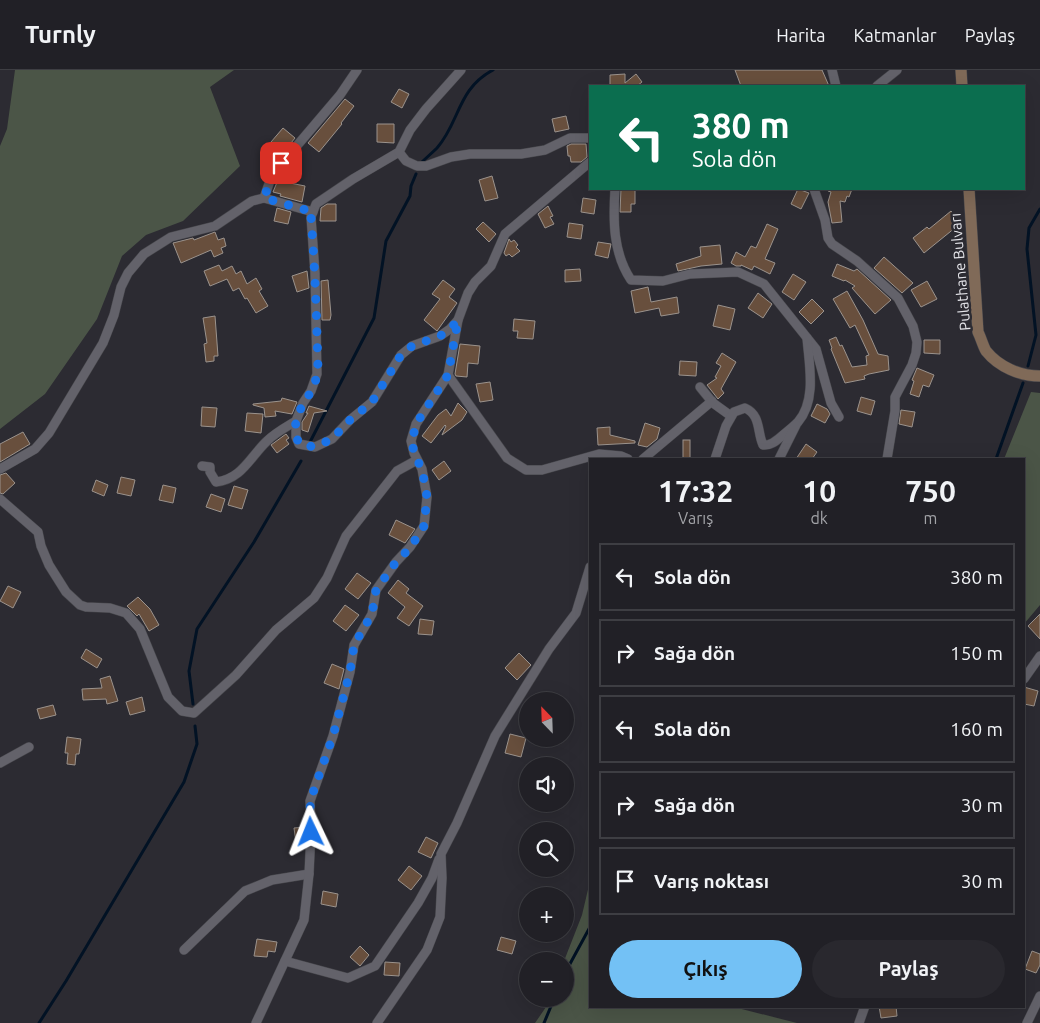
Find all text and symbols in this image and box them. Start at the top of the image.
text: Turnly [25,21,96,48]
text: Harita [776,25,826,45]
text: Katmanlar [854,25,937,45]
text: Paylaş [965,25,1015,45]
icon: left [609,105,674,170]
text: 380 m [692,105,790,145]
pin [260,142,302,184]
text: Sola dön [692,146,777,171]
icon: arrive [267,149,295,177]
street label: Pulathane Bulvarı [946,212,974,332]
text: 17:32 [658,474,733,508]
text: 10 [802,474,836,508]
text: 750 [905,474,956,508]
text: Varış [678,509,713,527]
text: dk [810,509,828,527]
text: m [924,509,937,527]
icon: left [611,563,639,591]
text: Sola dön [654,566,731,588]
text: 380 m [950,566,1003,588]
icon: right [611,639,639,667]
text: Sağa dön [654,642,735,664]
text: 150 m [950,642,1003,664]
north arrow [519,692,574,748]
map controls [519,692,574,1007]
icon: left [611,715,639,743]
text: Sola dön [654,718,731,740]
text: 160 m [950,718,1003,740]
button: sound [519,757,574,812]
icon: right [611,791,639,819]
text: Sağa dön [654,794,735,816]
text: 30 m [961,794,1003,816]
position arrow [284,805,336,857]
button: search [519,822,574,877]
icon: arrive [611,867,639,895]
text: Varış noktası [654,870,769,892]
text: 30 m [961,870,1003,892]
button: + [519,887,574,942]
button: Çıkış [609,940,802,998]
button: Paylaş [812,940,1005,998]
button: − [519,952,574,1007]

